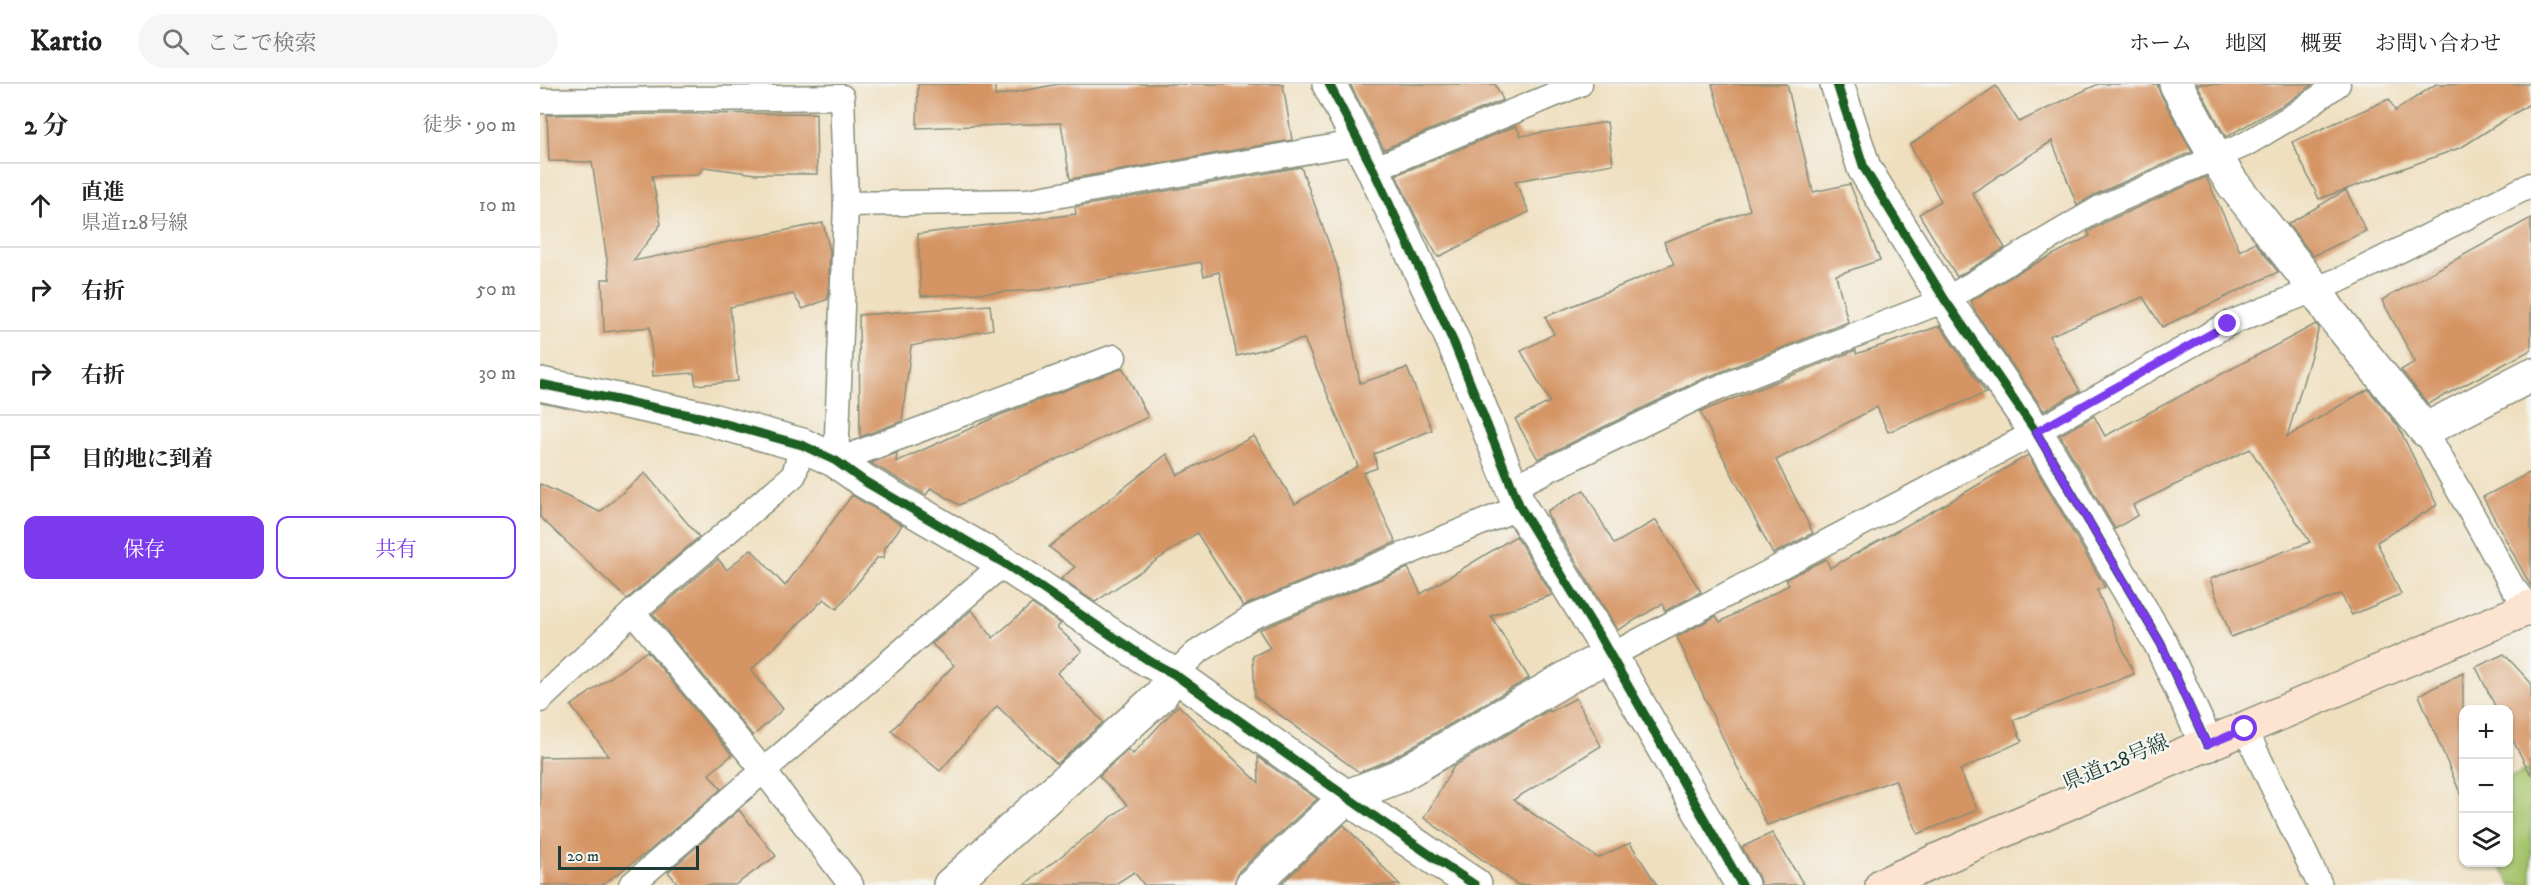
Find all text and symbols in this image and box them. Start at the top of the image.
search box [138,14,558,68]
text: Kartio [30,24,102,59]
icon: search [159,25,192,58]
text: ここで検索 [207,30,317,57]
text: ホーム [2129,31,2192,57]
text: 地図 [2225,31,2267,57]
text: 概要 [2300,31,2342,57]
text: お問い合わせ [2375,31,2501,57]
text: 2 分 [24,110,68,143]
text: 徒歩 · 90 m [423,113,516,138]
text: 直進 [81,179,125,206]
icon: ahead [24,189,57,222]
text: 10 m [479,193,516,218]
text: 県道128号線 [81,211,188,236]
icon: right [24,273,57,306]
text: 50 m [476,277,516,302]
text: 右折 [81,278,125,305]
route end [2214,310,2240,336]
icon: right [24,357,57,390]
text: 30 m [478,361,516,386]
text: 右折 [81,362,125,389]
icon: arrive [24,441,57,474]
text: 目的地に到着 [81,446,213,473]
button: 保存 [24,516,264,579]
button: 共有 [276,516,516,579]
map controls [2459,705,2513,867]
button: + [2459,705,2513,759]
route start [2231,715,2257,741]
street label: 県道128号線 [2059,729,2173,797]
button: − [2459,759,2513,813]
button: layers [2459,813,2513,867]
scale bar [558,843,699,870]
text: 20 m [567,846,599,866]

